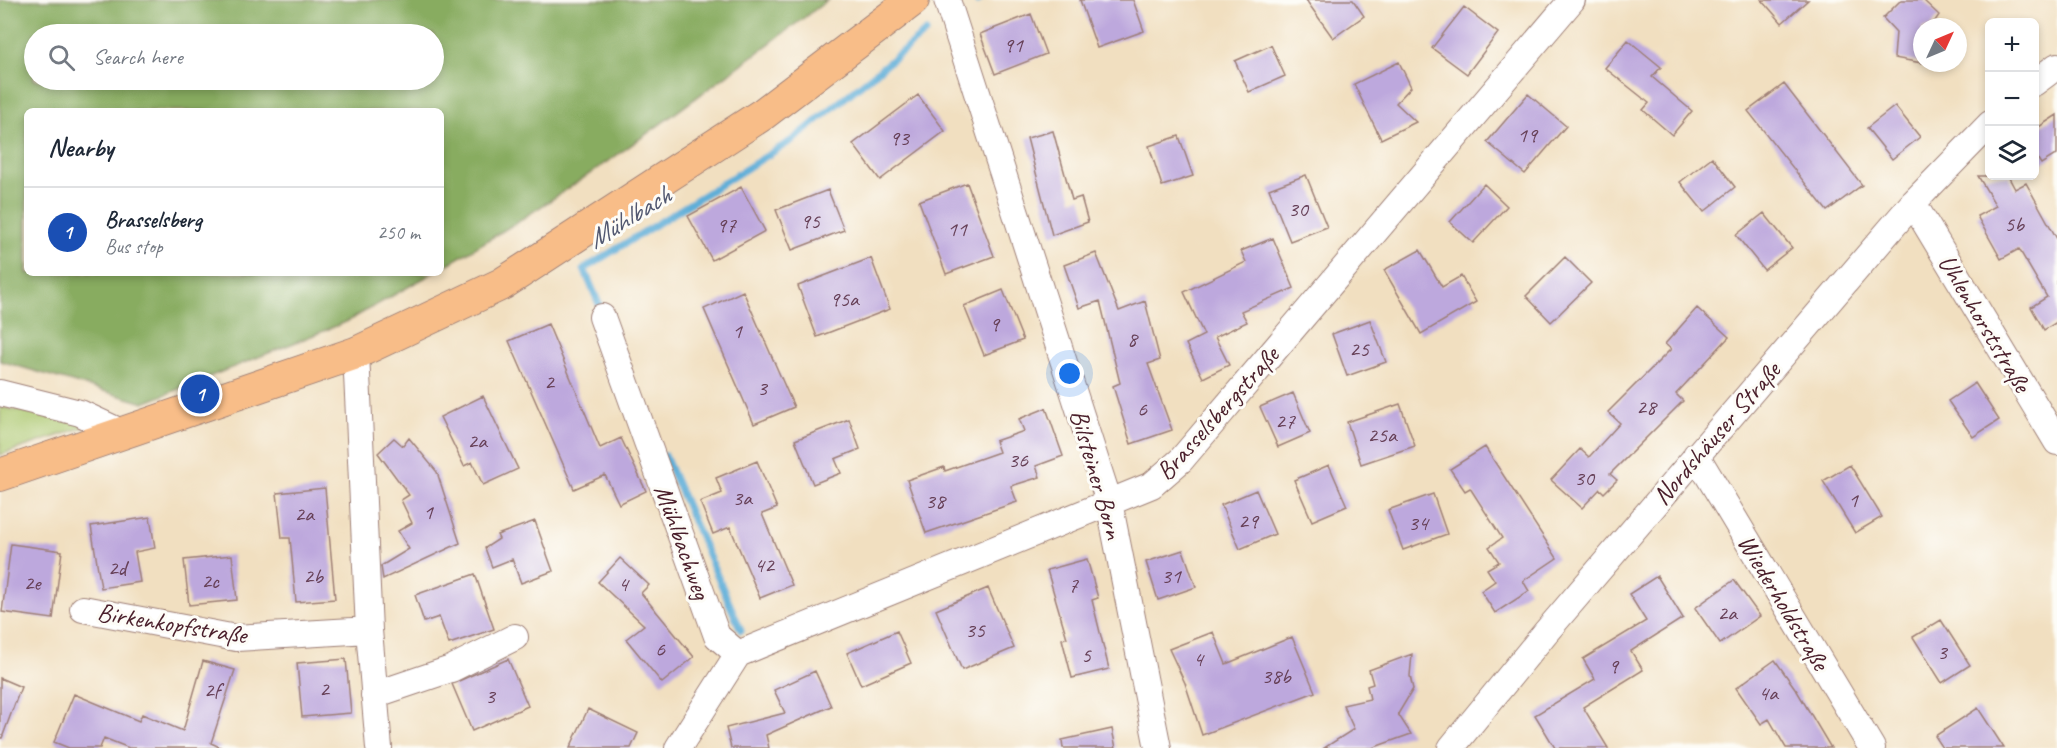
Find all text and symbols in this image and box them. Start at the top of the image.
north arrow [1913,18,1967,72]
map controls [1985,18,2039,180]
button: + [1985,18,2039,72]
search box [24,24,444,90]
house number: 91 [1003,31,1024,59]
icon: search [45,41,78,74]
text: Search here [93,43,183,71]
button: − [1985,72,2039,126]
house number: 19 [1517,121,1539,149]
house number: 93 [889,124,911,152]
button: layers [1985,126,2039,180]
text: Nearby [48,131,113,164]
water label: Mühlbach [581,177,678,256]
house number: 30 [1288,195,1310,223]
text: Brasselsberg [105,206,202,234]
house number: 95 [800,207,821,235]
house number: 5b [2004,210,2025,238]
house number: 97 [716,211,737,239]
house number: 11 [947,215,968,243]
text: 1 [63,220,72,245]
text: 250 m [377,220,420,245]
text: Bus stop [105,234,163,259]
street label: Uhlenhorststraße [1931,248,2040,400]
house number: 95a [829,285,860,313]
house number: 9 [989,310,1001,338]
house number: 1 [732,317,743,345]
house number: 8 [1127,325,1139,353]
house number: 25 [1349,335,1370,363]
street label: Brasselsbergstraße [1149,338,1288,487]
street label: Nordshäuser Straße [1645,353,1789,512]
your location [1055,359,1084,388]
house number: 2 [544,368,556,396]
pin: 1 [180,372,220,416]
house number: 3 [757,374,769,402]
house number: 28 [1636,393,1658,421]
house number: 6 [1137,395,1148,423]
street label: Bilsteiner Born [1062,405,1131,544]
house number: 27 [1275,407,1296,435]
house number: 25a [1367,421,1398,449]
house number: 2a [467,427,488,455]
house number: 36 [1008,446,1029,474]
house number: 30 [1574,464,1596,492]
street label: Mühlbachweg [647,480,719,606]
house number: 3a [732,484,753,512]
house number: 1 [1848,486,1859,514]
house number: 38 [925,487,947,515]
house number: 1 [423,498,434,526]
house number: 2a [294,500,315,528]
house number: 29 [1238,507,1260,535]
house number: 34 [1408,509,1430,537]
street label: Wiederholdstraße [1730,528,1838,678]
house number: 42 [754,551,776,579]
house number: 2d [108,554,130,582]
house number: 2b [303,562,324,590]
house number: 31 [1161,562,1182,590]
house number: 2c [201,567,220,595]
house number: 2e [23,569,42,597]
house number: 4 [618,570,630,598]
house number: 7 [1068,571,1079,599]
street label: Birkenkopfstraße [95,595,251,652]
house number: 2a [1717,599,1738,627]
house number: 35 [965,616,986,644]
house number: 6 [655,635,666,663]
house number: 3 [1937,638,1949,666]
house number: 5 [1081,641,1092,669]
house number: 4 [1193,645,1205,673]
house number: 9 [1608,652,1620,680]
house number: 38b [1261,662,1292,690]
house number: 2 [319,675,331,703]
house number: 2f [204,676,225,704]
house number: 4a [1758,679,1779,707]
house number: 3 [485,682,497,710]

